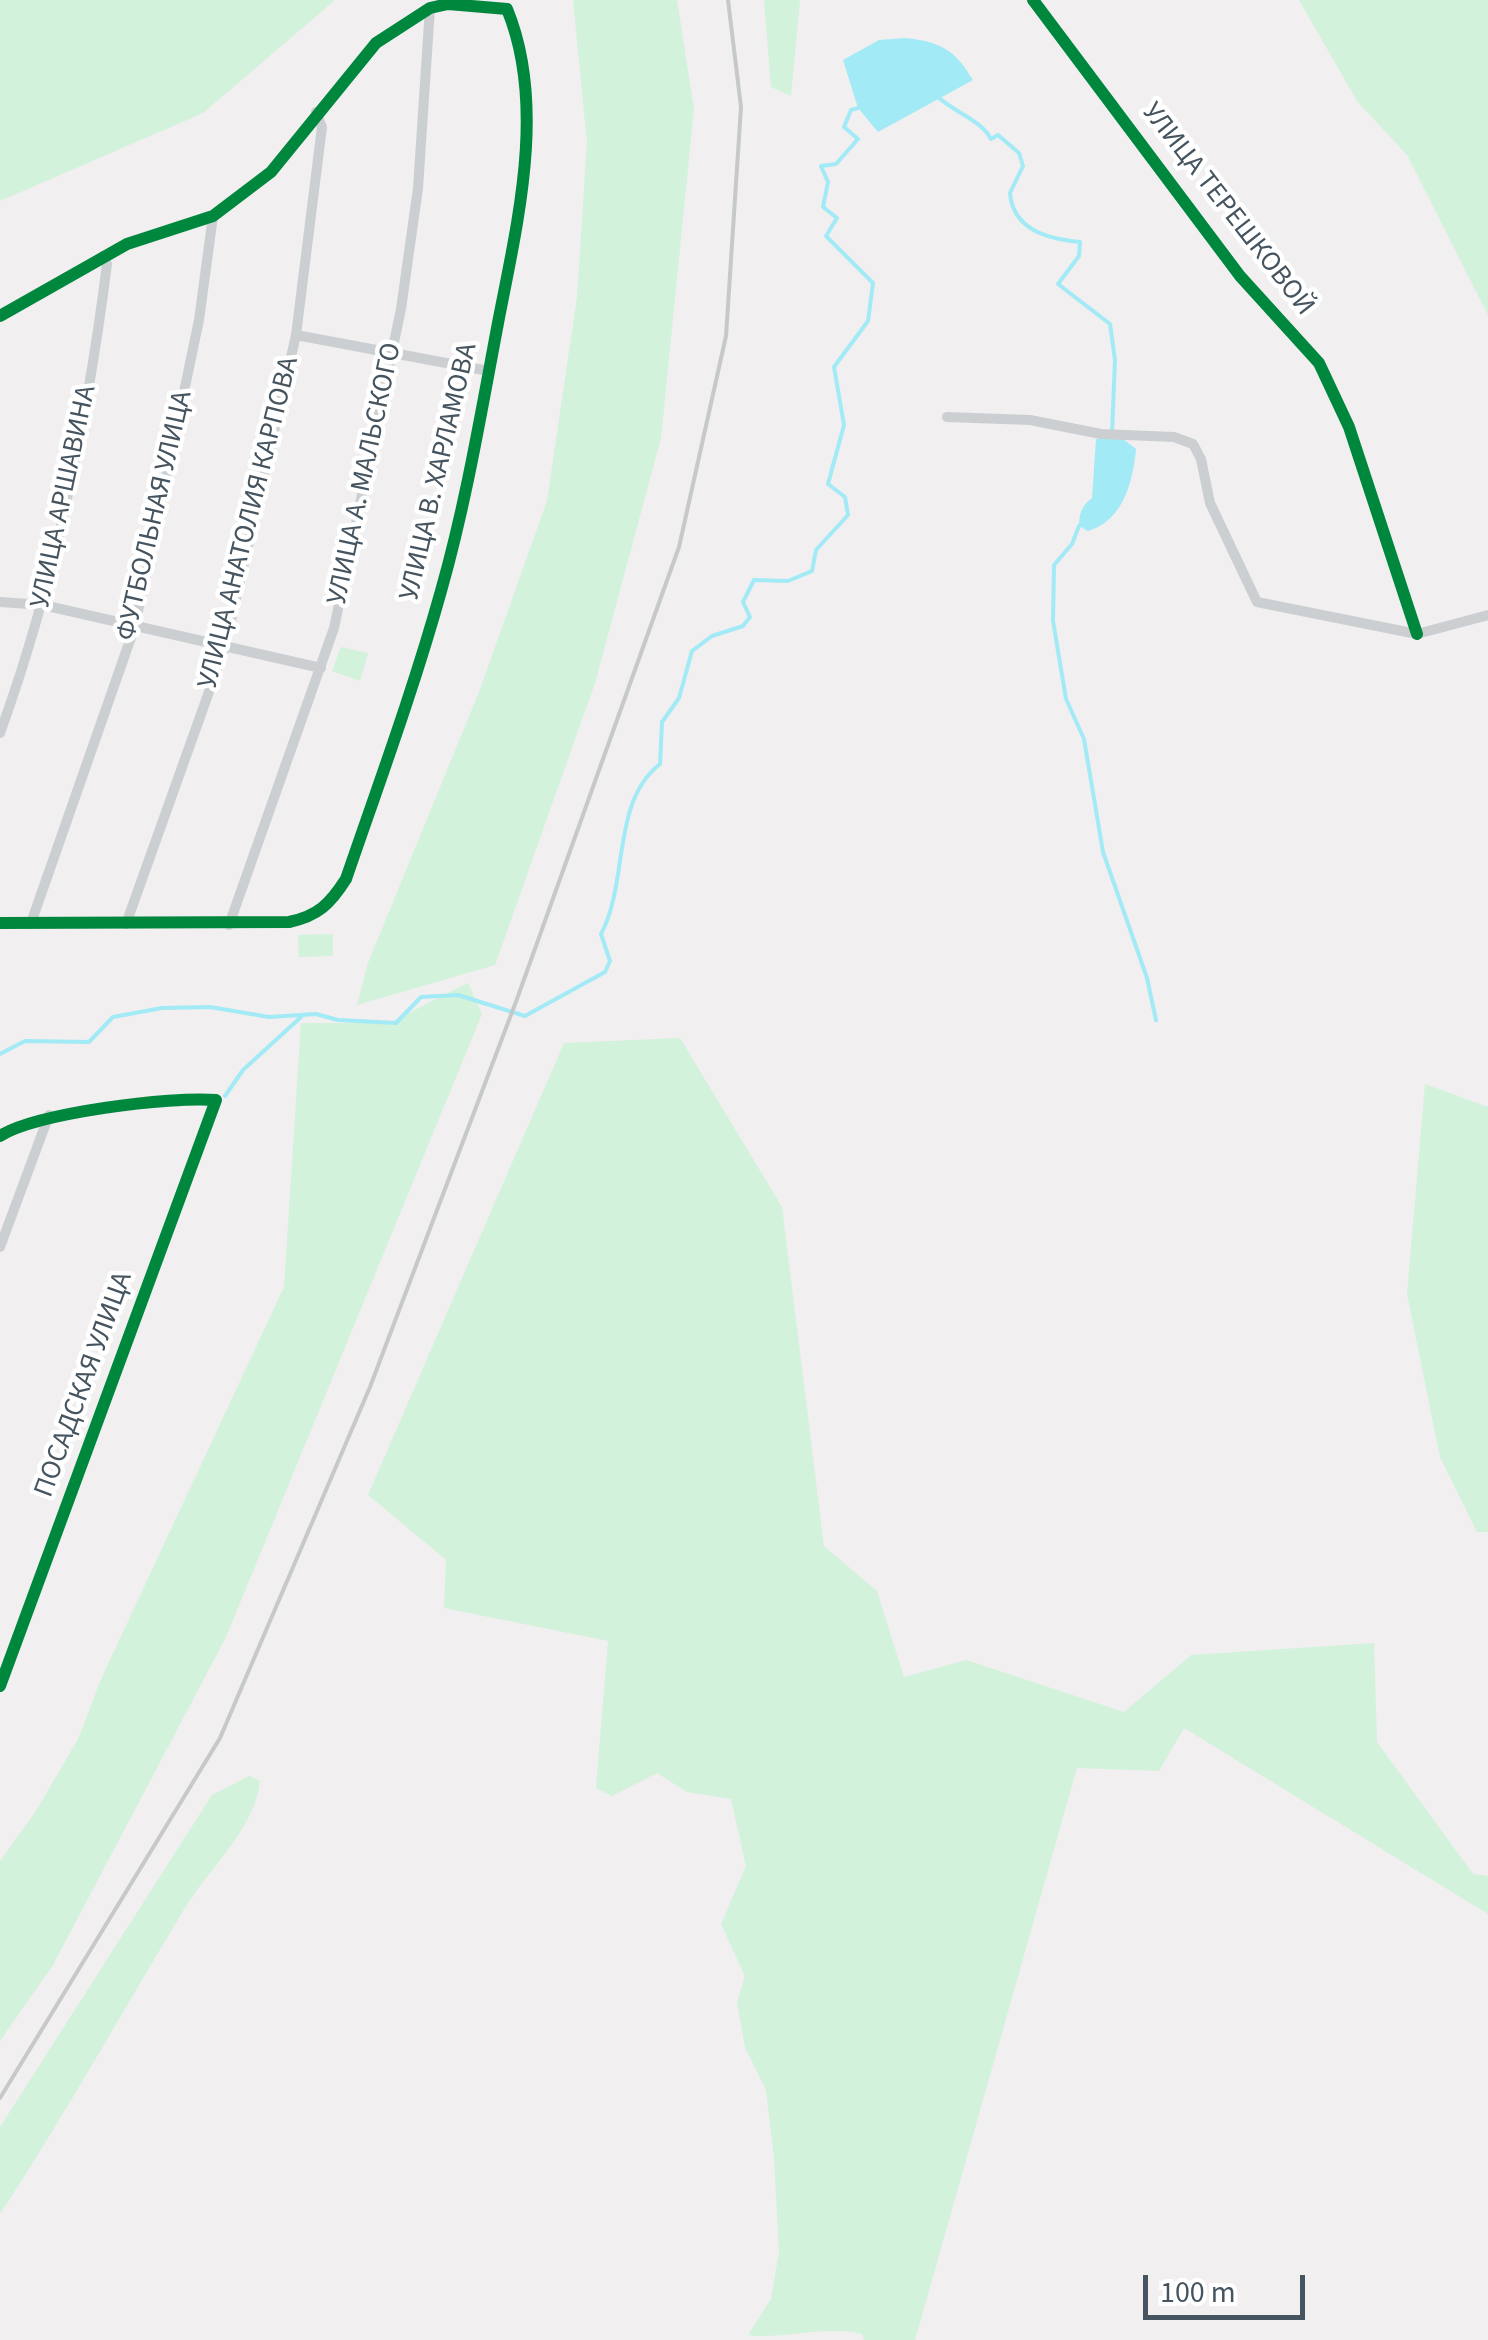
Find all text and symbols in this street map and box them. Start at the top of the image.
street label: УЛИЦА ТЕРЕШКОВОЙ [1134,97,1320,323]
street label: УЛИЦА А. МАЛЬСКОГО [322,340,410,608]
street label: УЛИЦА В. ХАРЛАМОВА [394,340,486,604]
street label: УЛИЦА АНАТОЛИЯ КАРПОВА [192,354,308,692]
street label: УЛИЦА АРШАВИНА [25,383,105,611]
street label: ФУТБОЛЬНАЯ УЛИЦА [111,388,201,644]
street label: ПОСАДСКАЯ УЛИЦА [29,1268,141,1502]
scale bar [1148,2255,1310,2317]
text: 100 m [1160,2271,1236,2314]

